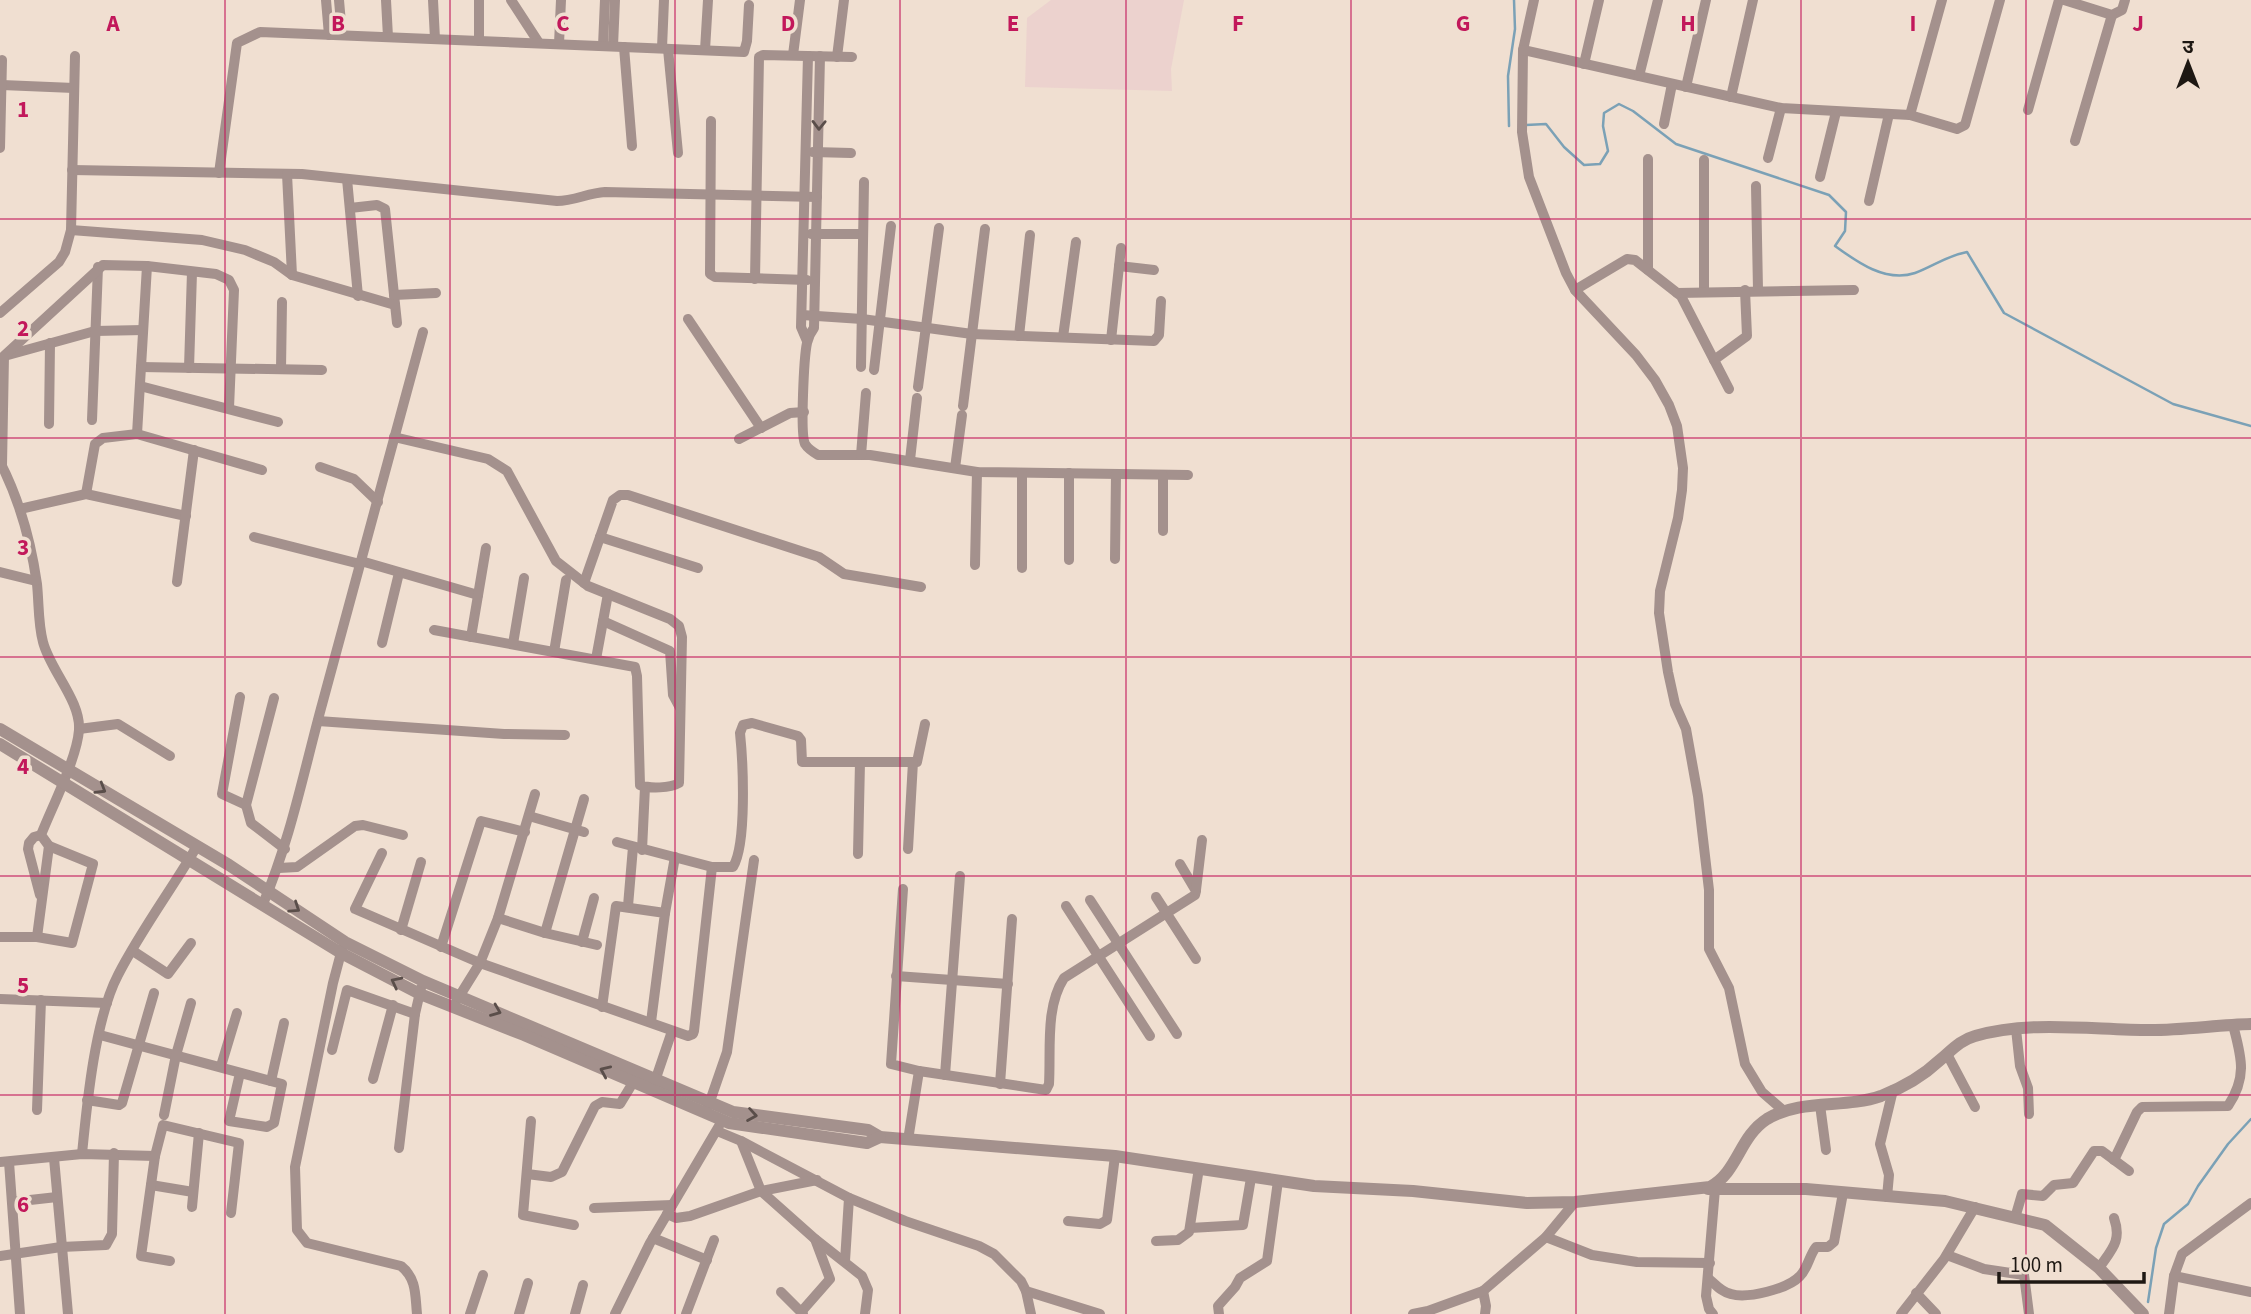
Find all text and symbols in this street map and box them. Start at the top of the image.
text: A [105,7,120,40]
text: B [331,7,345,40]
text: C [556,7,570,40]
text: D [781,7,795,40]
text: E [1007,7,1019,40]
text: F [1232,7,1244,40]
text: G [1456,7,1470,40]
text: H [1680,7,1696,40]
text: I [1910,7,1916,40]
text: J [2132,7,2144,40]
north arrow [2153,28,2223,98]
text: उ [2182,34,2194,61]
text: 1 [17,93,29,126]
one-way arrow [811,120,827,130]
text: 2 [17,312,29,345]
text: 3 [17,531,29,564]
text: 4 [17,750,29,783]
one-way arrow [93,781,106,794]
one-way arrow [287,899,300,912]
text: 5 [17,969,29,1002]
one-way arrow [391,976,403,990]
one-way arrow [490,1003,502,1017]
one-way arrow [600,1065,612,1079]
one-way arrow [746,1107,758,1122]
text: 6 [17,1188,29,1221]
scale bar [1999,1240,2144,1284]
text: 100 m [2010,1250,2063,1280]

